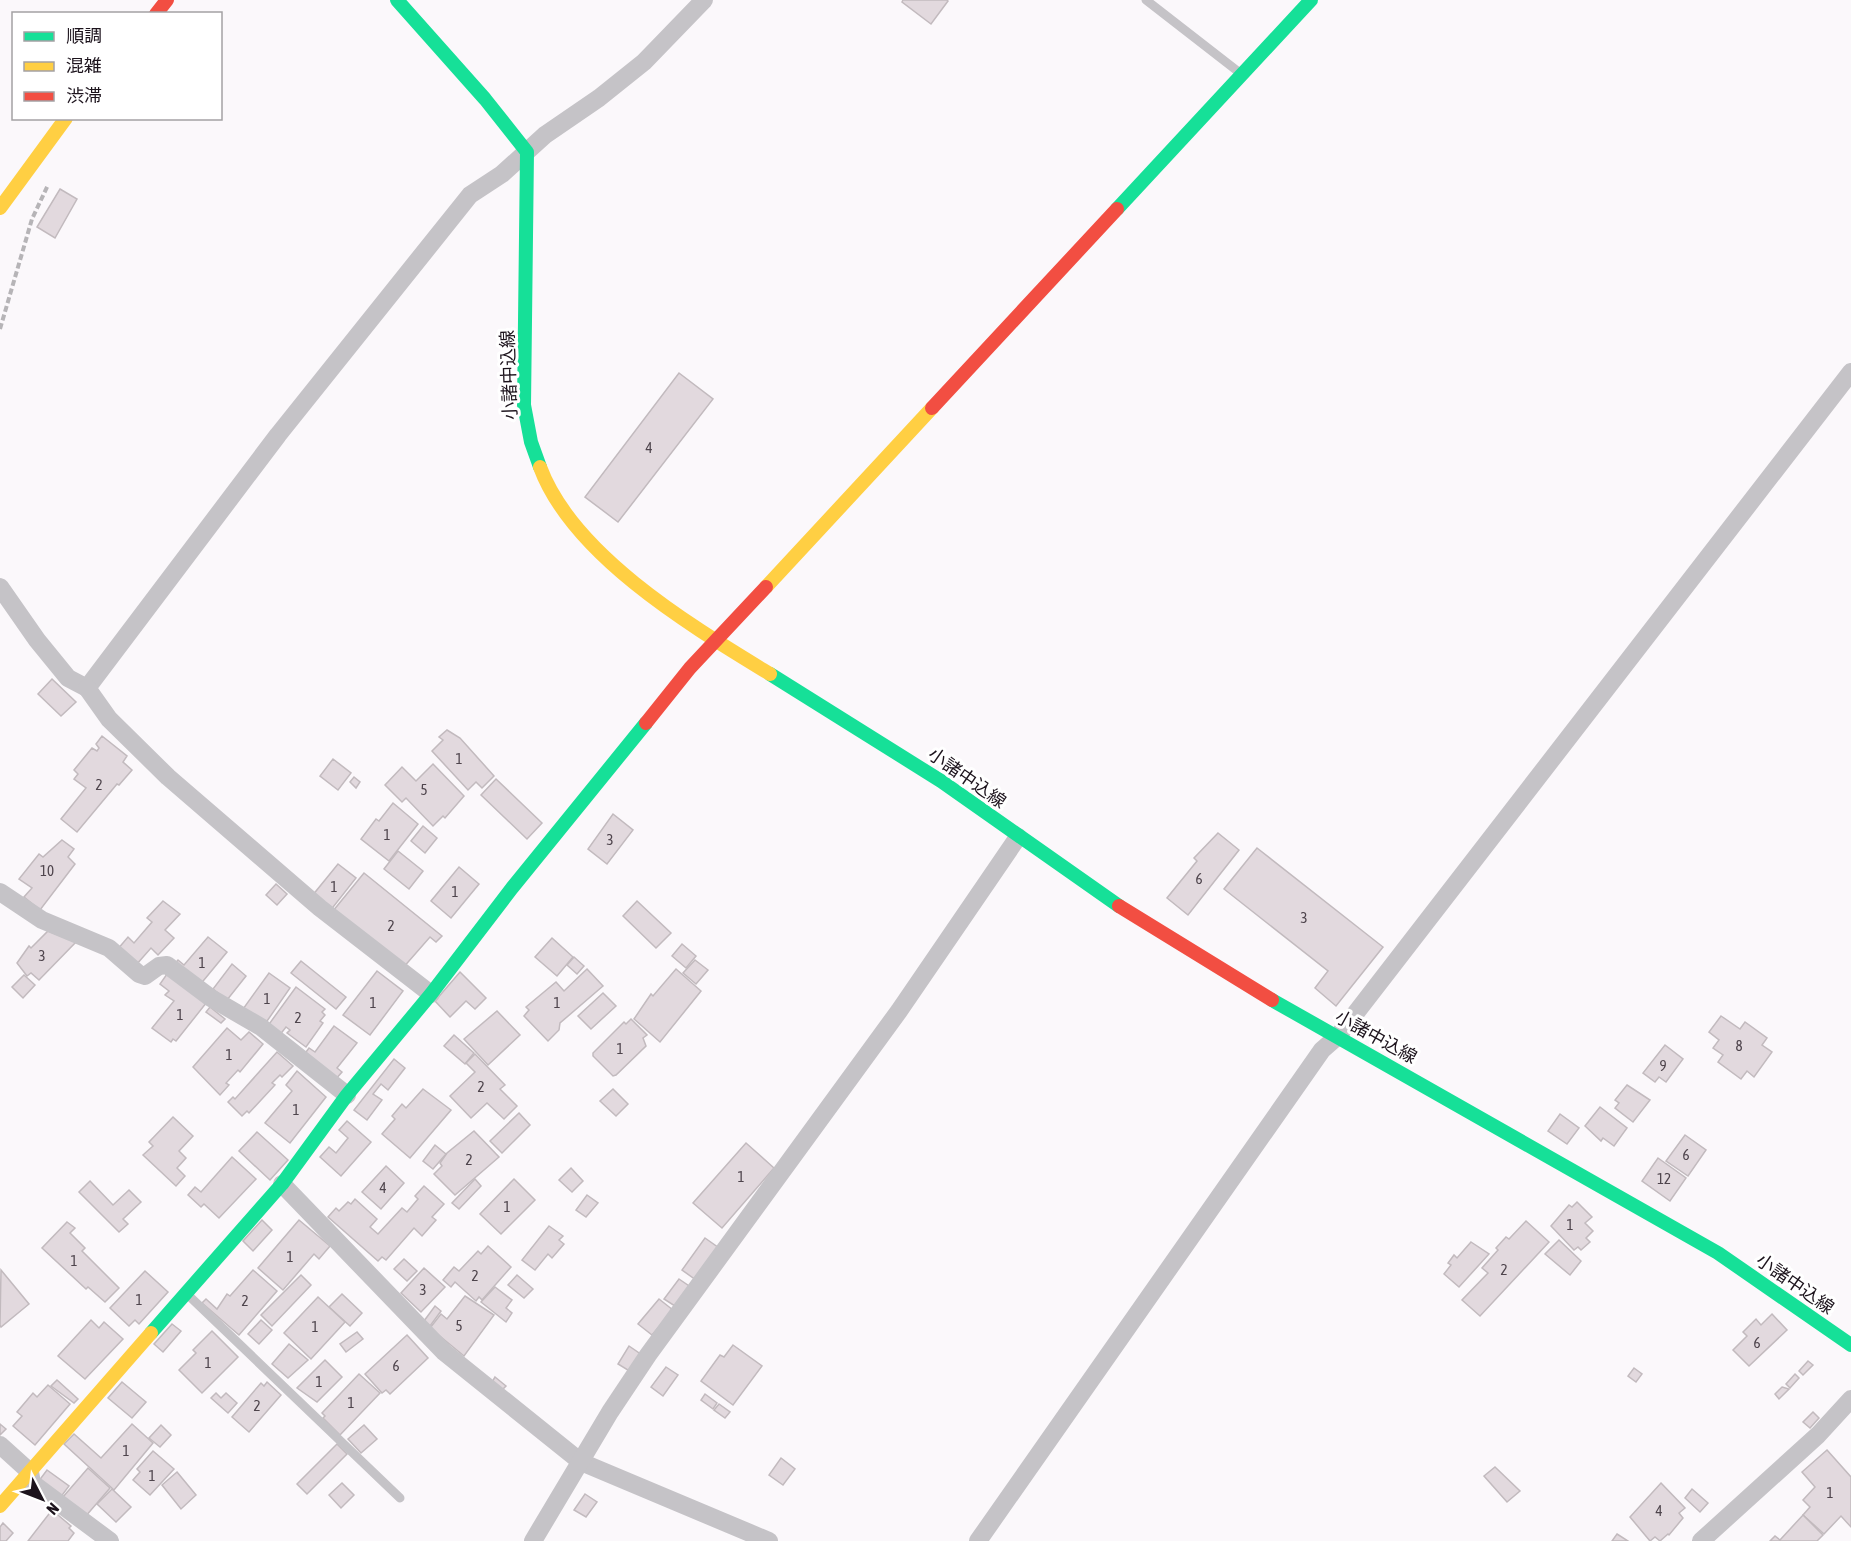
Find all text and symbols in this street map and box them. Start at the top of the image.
legend [12,12,222,120]
text: 順調 [66,25,102,46]
text: 混雑 [66,55,102,76]
text: 渋滞 [66,85,102,106]
street label: 小諸中込線 [496,330,521,420]
house number: 4 [645,439,653,456]
street label: 小諸中込線 [924,743,1010,812]
house number: 1 [455,750,463,767]
house number: 2 [95,776,103,793]
house number: 5 [420,781,428,798]
house number: 1 [383,826,391,843]
house number: 3 [606,831,614,848]
house number: 10 [40,862,54,879]
house number: 6 [1195,870,1203,887]
house number: 1 [330,878,338,895]
house number: 1 [451,883,459,900]
house number: 3 [1300,909,1308,926]
house number: 2 [387,917,395,934]
house number: 3 [38,947,46,964]
house number: 1 [198,954,206,971]
house number: 1 [263,990,271,1007]
house number: 1 [369,994,377,1011]
house number: 1 [553,994,561,1011]
house number: 1 [176,1006,184,1023]
street label: 小諸中込線 [1332,1006,1421,1068]
house number: 2 [294,1009,302,1026]
house number: 8 [1735,1037,1743,1054]
house number: 1 [616,1040,624,1057]
house number: 1 [225,1046,233,1063]
house number: 9 [1659,1057,1667,1074]
house number: 2 [477,1078,485,1095]
house number: 1 [292,1101,300,1118]
house number: 6 [1682,1146,1690,1163]
house number: 2 [465,1151,473,1168]
house number: 1 [737,1168,745,1185]
house number: 12 [1657,1170,1671,1187]
house number: 4 [379,1179,387,1196]
house number: 1 [503,1198,511,1215]
house number: 1 [1566,1216,1574,1233]
house number: 1 [286,1248,294,1265]
street label: 小諸中込線 [1752,1249,1838,1318]
house number: 1 [70,1252,78,1269]
house number: 2 [1500,1261,1508,1278]
house number: 2 [471,1267,479,1284]
house number: 3 [419,1281,427,1298]
house number: 1 [135,1291,143,1308]
house number: 2 [241,1292,249,1309]
house number: 5 [455,1317,463,1334]
house number: 1 [311,1318,319,1335]
house number: 6 [1753,1334,1761,1351]
house number: 1 [204,1354,212,1371]
house number: 6 [392,1357,400,1374]
house number: 1 [315,1373,323,1390]
house number: 1 [347,1394,355,1411]
house number: 2 [253,1397,261,1414]
house number: 1 [122,1442,130,1459]
house number: 1 [148,1467,156,1484]
north arrow [12,1469,72,1529]
house number: 1 [1826,1484,1834,1501]
text: N [43,1500,63,1519]
house number: 4 [1655,1502,1663,1519]

